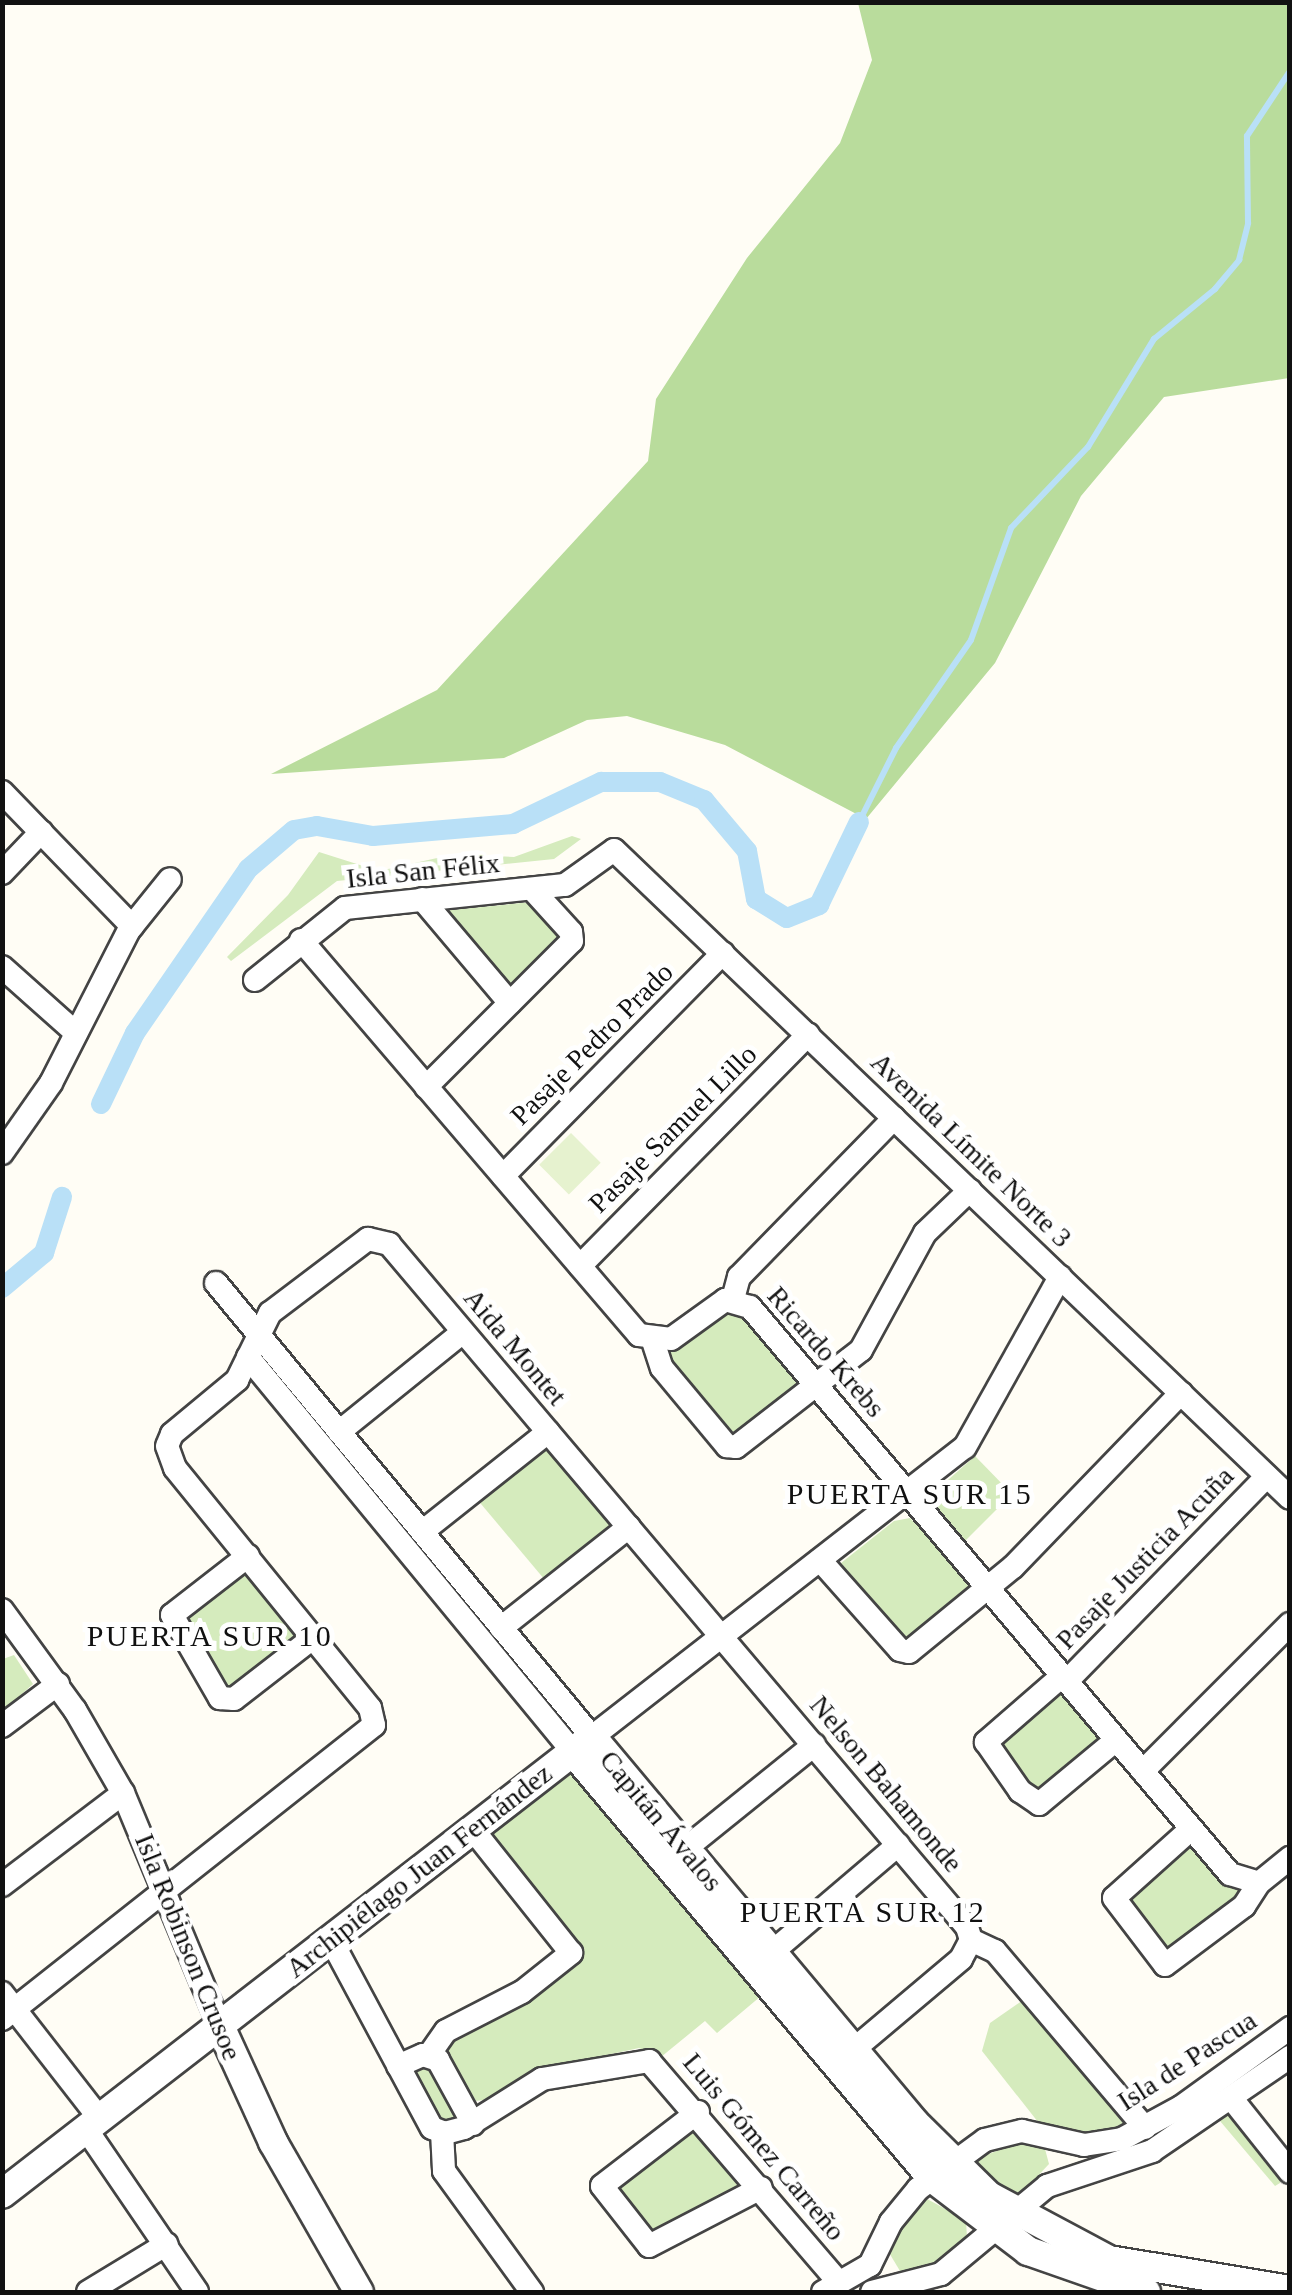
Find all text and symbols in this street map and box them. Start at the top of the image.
street label: Isla San Félix [345,846,501,896]
street label: Pasaje Pedro Prado [504,956,680,1132]
street label: Pasaje Samuel Lillo [582,1038,764,1220]
street label: Avenida Límite Norte 3 [864,1045,1078,1255]
street label: Ricardo Krebs [760,1280,892,1424]
street label: Aida Montet [456,1282,574,1412]
street label: Pasaje Justicia Acuña [1049,1459,1241,1657]
district label: PUERTA SUR 15 [786,1476,1034,1512]
district label: PUERTA SUR 10 [86,1618,334,1654]
street label: Nelson Bahamonde [802,1689,970,1879]
street label: Capitán Ávalos [592,1744,730,1898]
street label: Archipiélago Juan Fernández [279,1757,559,1985]
street label: Isla Robinson Crusoe [127,1829,249,2065]
district label: PUERTA SUR 12 [739,1894,987,1930]
street label: Isla de Pascua [1111,2004,1263,2118]
street label: Luis Gómez Carreño [676,2046,852,2248]

